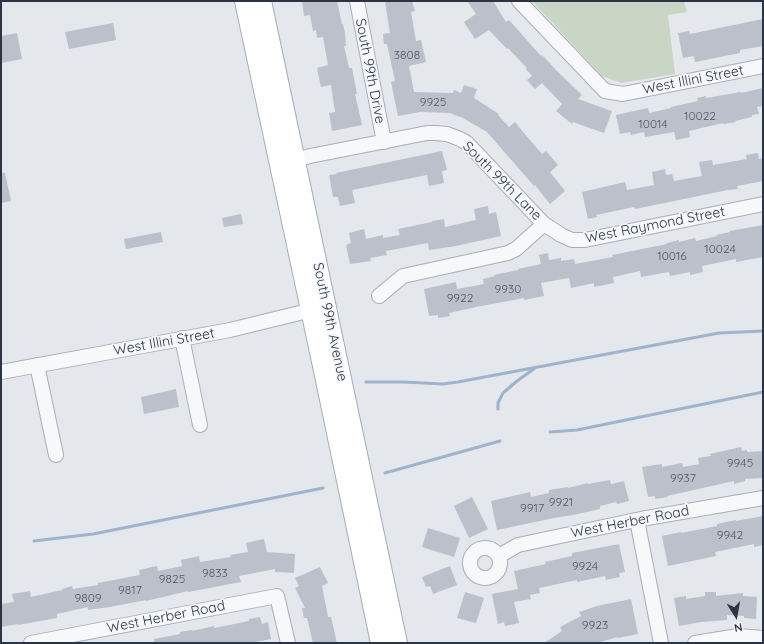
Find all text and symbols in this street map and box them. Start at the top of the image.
street label: South 99th Drive [352,17,388,125]
house number: 3808 [394,48,420,62]
street label: West Illini Street [641,62,745,98]
house number: 9925 [420,95,446,109]
house number: 10022 [684,109,716,123]
house number: 10014 [638,117,668,131]
street label: South 99th Lane [459,138,545,224]
street label: West Raymond Street [584,203,726,247]
house number: 10024 [704,242,736,256]
house number: 10016 [657,249,687,263]
street label: South 99th Avenue [309,261,351,383]
house number: 9930 [495,282,521,296]
house number: 9922 [447,291,473,305]
street label: West Illini Street [112,325,216,359]
house number: 9945 [727,456,753,470]
house number: 9937 [670,471,696,485]
house number: 9921 [549,495,573,509]
house number: 9917 [520,501,544,515]
street label: West Herber Road [569,502,691,542]
house number: 9942 [717,528,743,542]
house number: 9924 [572,559,598,573]
house number: 9833 [202,566,228,580]
house number: 9825 [159,572,185,586]
house number: 9817 [118,583,142,597]
house number: 9809 [74,591,102,605]
north arrow [716,596,756,636]
street label: West Herber Road [105,597,227,637]
house number: 9923 [582,618,608,632]
text: N [733,620,744,635]

